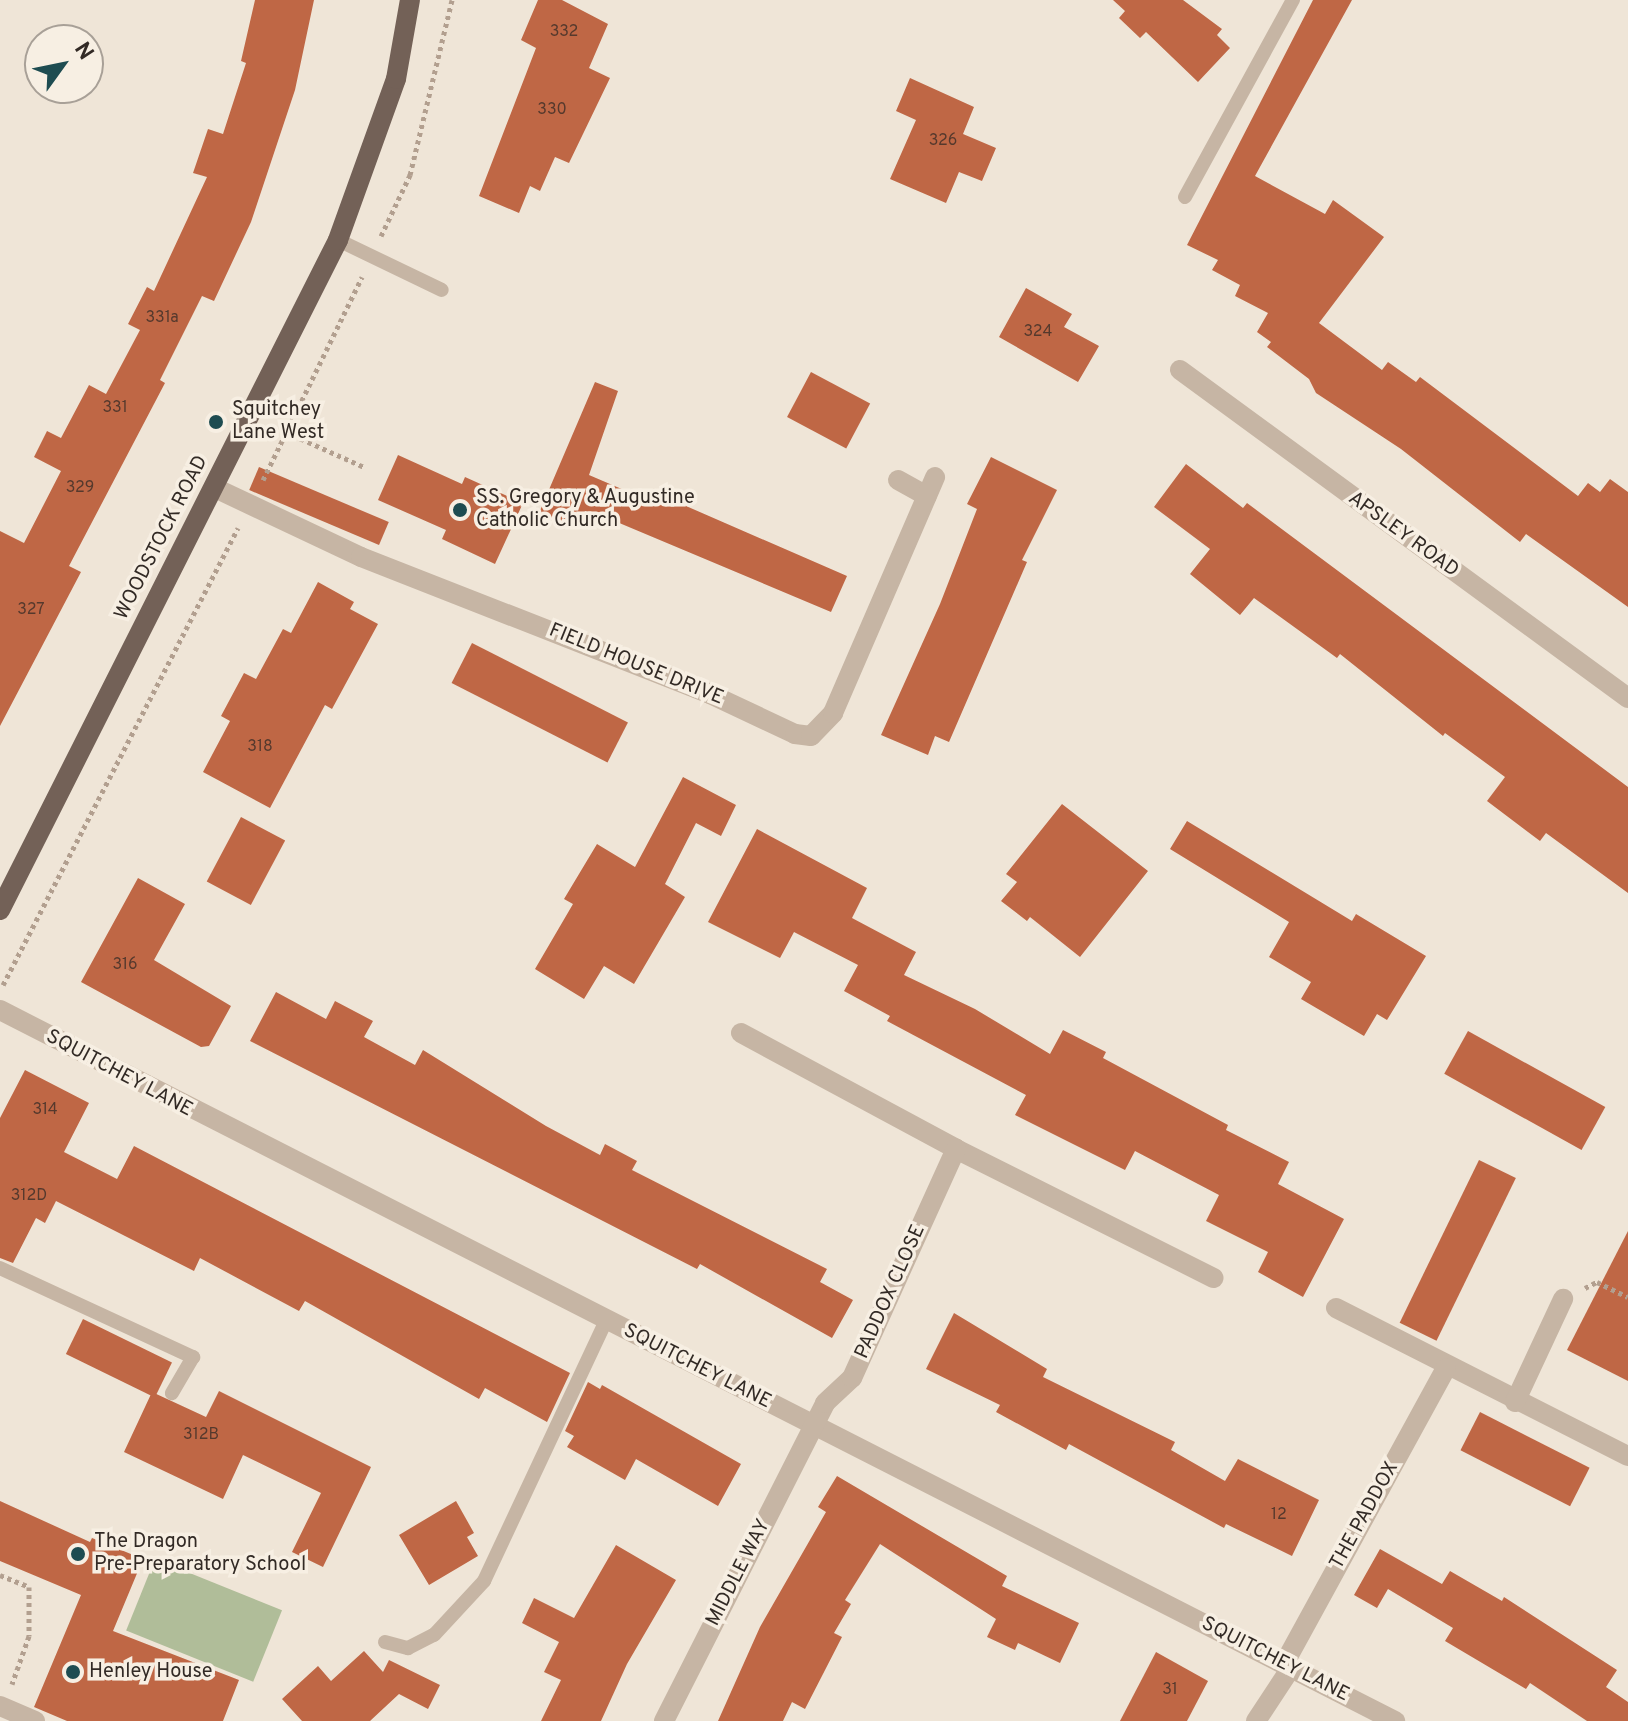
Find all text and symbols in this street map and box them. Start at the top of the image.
house number: 332 [550,22,578,42]
north arrow [24,24,104,104]
text: N [67,38,98,66]
house number: 330 [537,100,567,120]
house number: 326 [929,131,957,151]
house number: 331a [145,308,179,328]
house number: 324 [1024,322,1052,342]
house number: 331 [102,398,128,418]
place label: Squitchey Lane West [232,398,325,445]
marker: Squitchey Lane West [207,413,225,431]
street label: WOODSTOCK ROAD [110,452,214,624]
house number: 329 [66,478,94,498]
place label: SS. Gregory & Augustine Catholic Church [476,486,696,533]
street label: APSLEY ROAD [1343,487,1463,583]
marker: SS. Gregory & Augustine Catholic Church [451,501,469,519]
house number: 327 [17,600,45,620]
street label: FIELD HOUSE DRIVE [545,619,727,711]
house number: 318 [247,737,273,757]
house number: 316 [112,955,138,975]
street label: SQUITCHEY LANE [41,1025,197,1123]
house number: 314 [32,1100,58,1120]
house number: 312D [11,1186,47,1206]
street label: PADDOX CLOSE [851,1221,931,1363]
street label: SQUITCHEY LANE [619,1319,775,1415]
house number: 312B [183,1425,219,1445]
street label: THE PADDOX [1326,1458,1404,1574]
house number: 12 [1271,1505,1287,1525]
street label: MIDDLE WAY [702,1515,776,1631]
place label: The Dragon Pre-Preparatory School [94,1530,306,1577]
marker: The Dragon Pre-Preparatory School [69,1545,87,1563]
street label: SQUITCHEY LANE [1197,1612,1353,1708]
place label: Henley House [89,1660,213,1684]
marker: Henley House [64,1663,82,1681]
house number: 31 [1162,1680,1178,1700]

